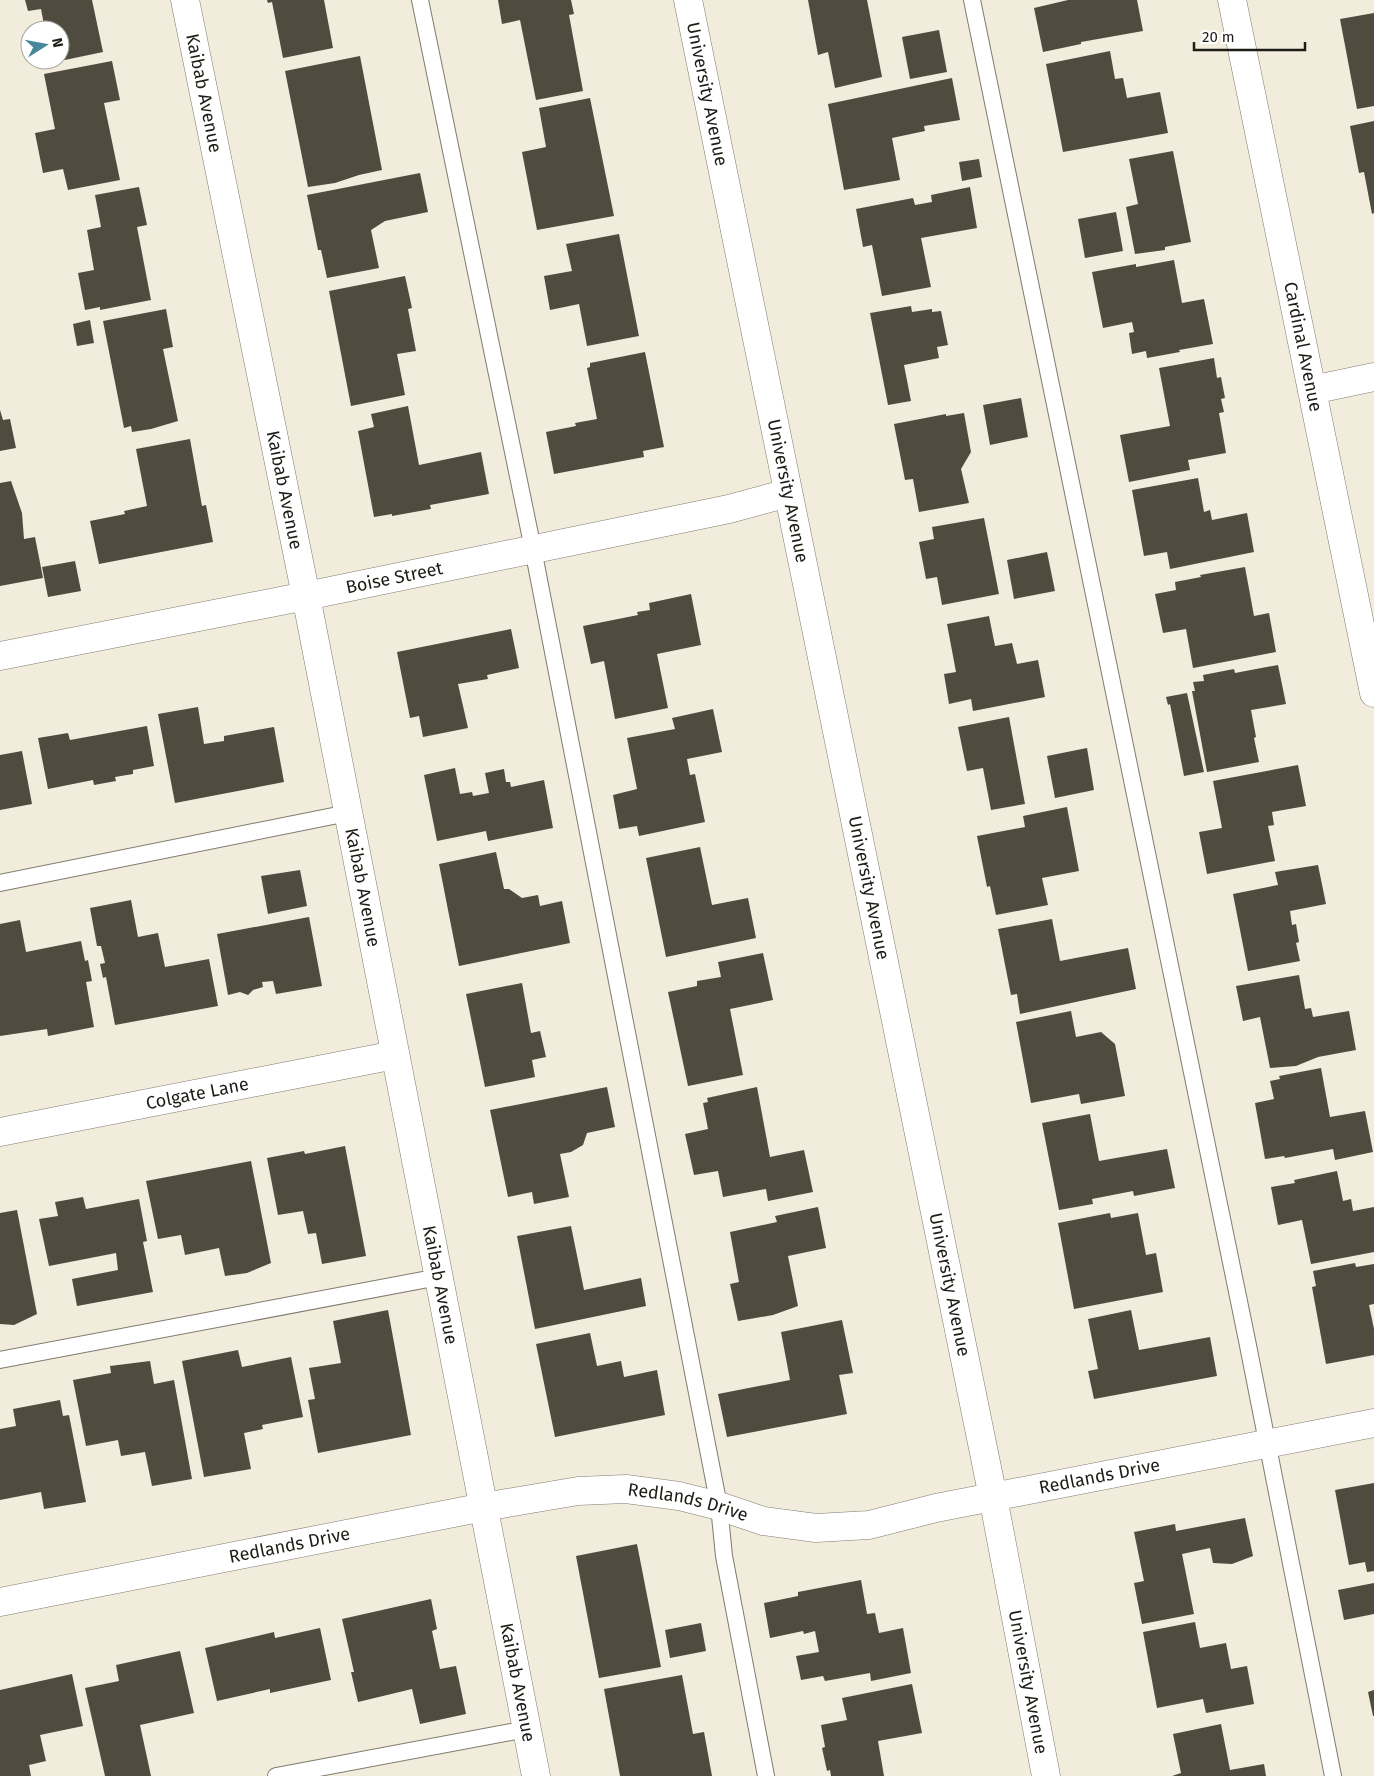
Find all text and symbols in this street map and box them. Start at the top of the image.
north arrow [20,20,70,70]
street label: University Avenue [682,20,733,168]
scale bar [1194,20,1305,52]
text: 20 m [1202,28,1235,46]
street label: Kaibab Avenue [181,32,227,155]
text: N [48,36,67,49]
street label: Cardinal Avenue [1279,280,1327,414]
street label: University Avenue [763,417,813,565]
street label: Kaibab Avenue [262,429,307,551]
street label: Boise Street [344,557,445,599]
street label: University Avenue [844,814,894,962]
street label: Kaibab Avenue [340,826,385,949]
street label: Colgate Lane [144,1073,251,1114]
street label: University Avenue [924,1211,975,1358]
street label: Kaibab Avenue [418,1223,463,1346]
street label: Redlands Drive [1037,1454,1162,1499]
street label: Redlands Drive [626,1478,751,1526]
street label: Redlands Drive [227,1523,352,1568]
street label: University Avenue [1004,1608,1053,1756]
street label: Kaibab Avenue [495,1621,540,1744]

